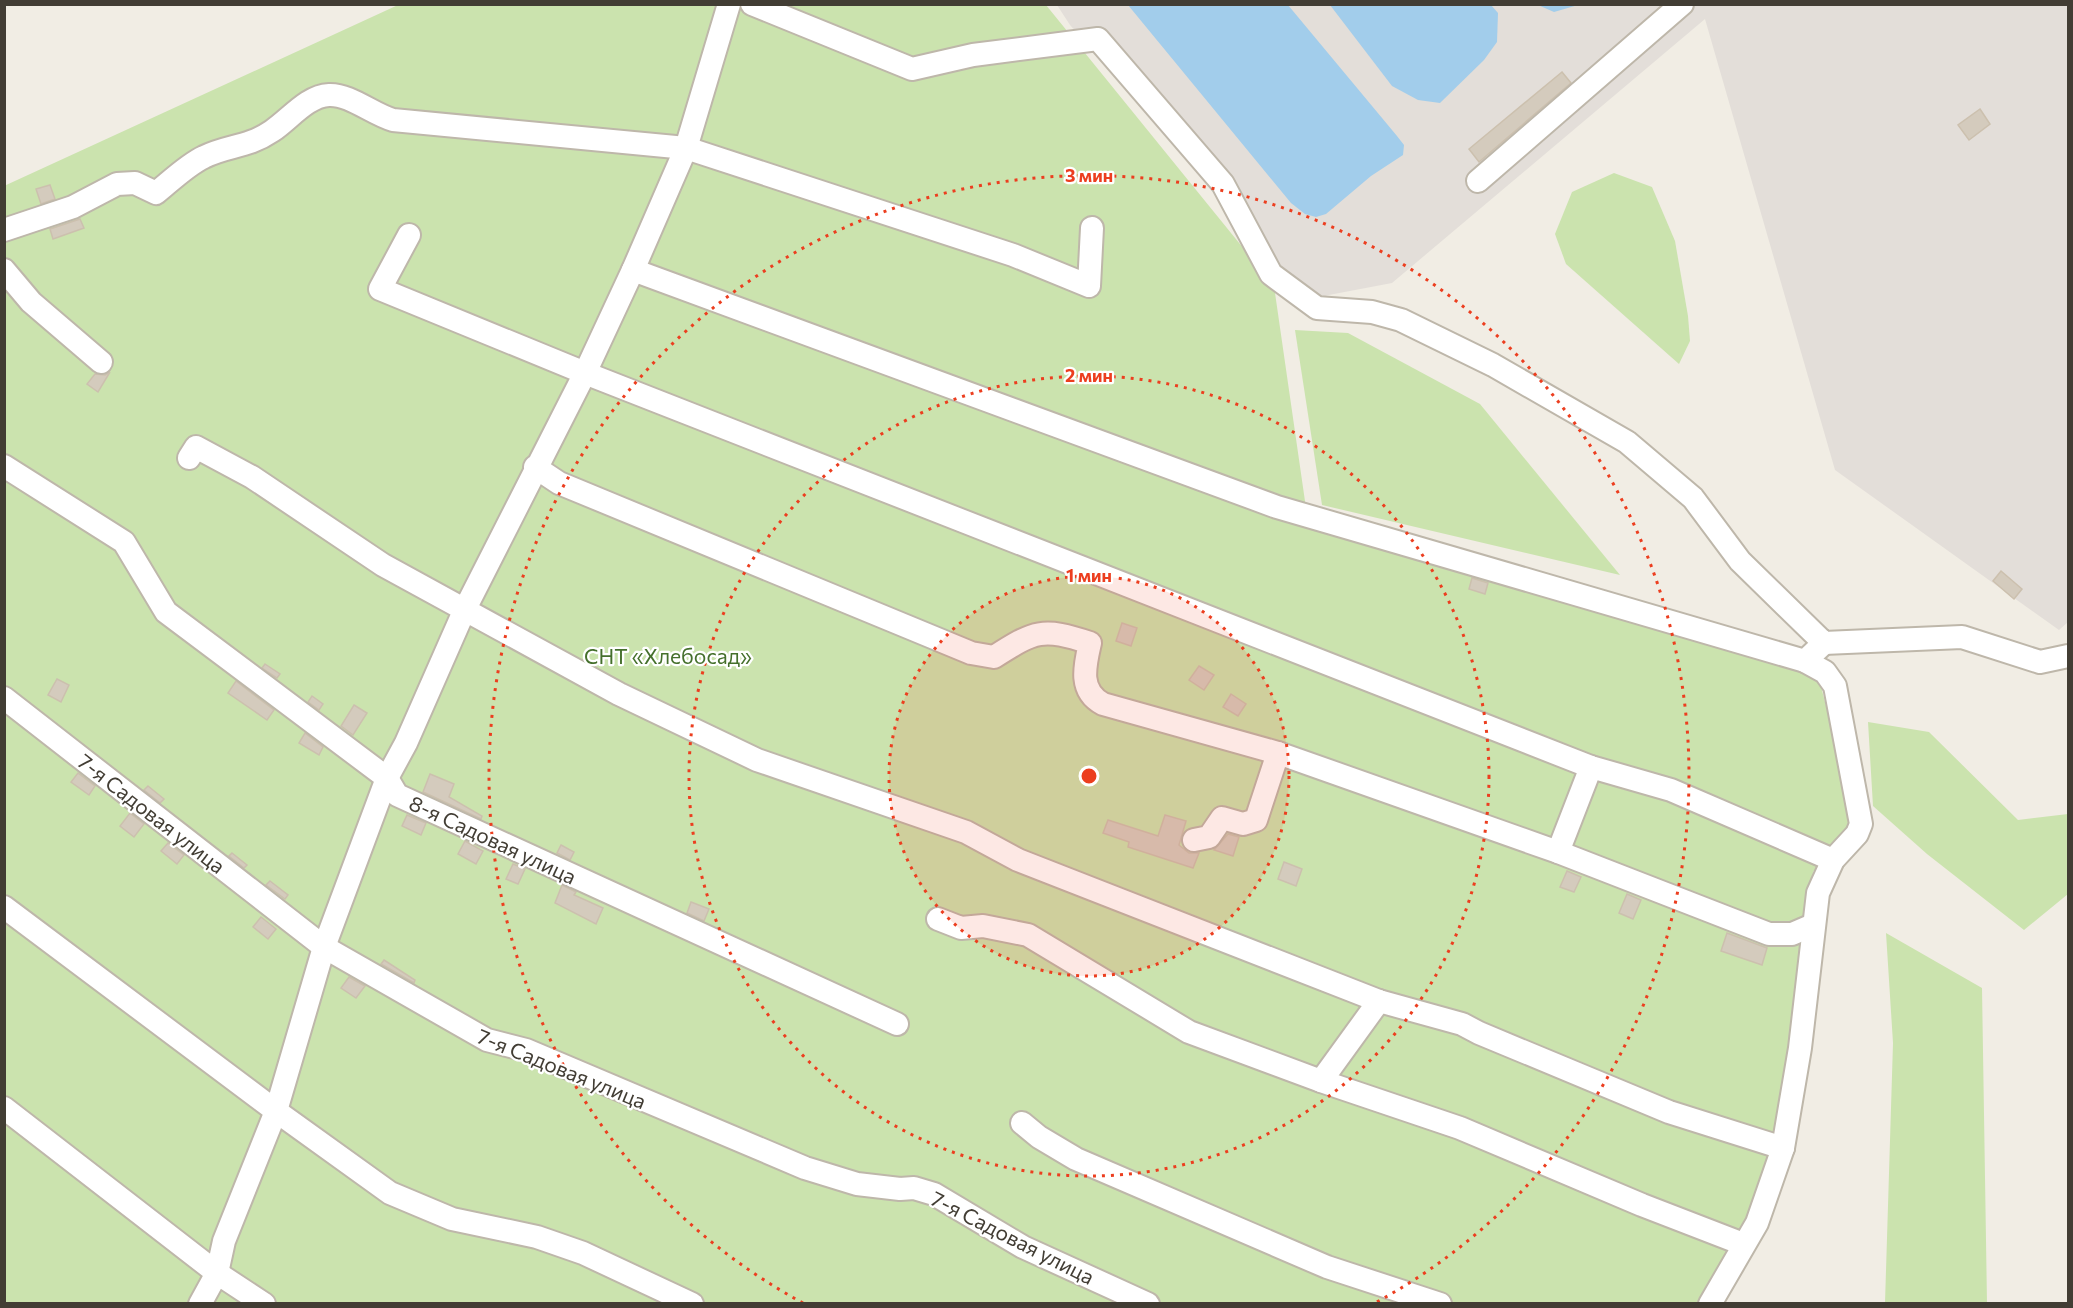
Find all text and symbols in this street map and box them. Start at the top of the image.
text: 3 мин [1065,164,1113,186]
text: 2 мин [1065,364,1113,386]
text: 1 мин [1066,564,1112,586]
park label: СНТ «Хлебосад» [584,643,752,668]
street label: 7-я Садовая улица [74,748,230,878]
centre of rings [1079,766,1099,786]
street label: 8-я Садовая улица [406,789,580,889]
street label: 7-я Садовая улица [474,1023,650,1113]
street label: 7-я Садовая улица [927,1185,1099,1289]

